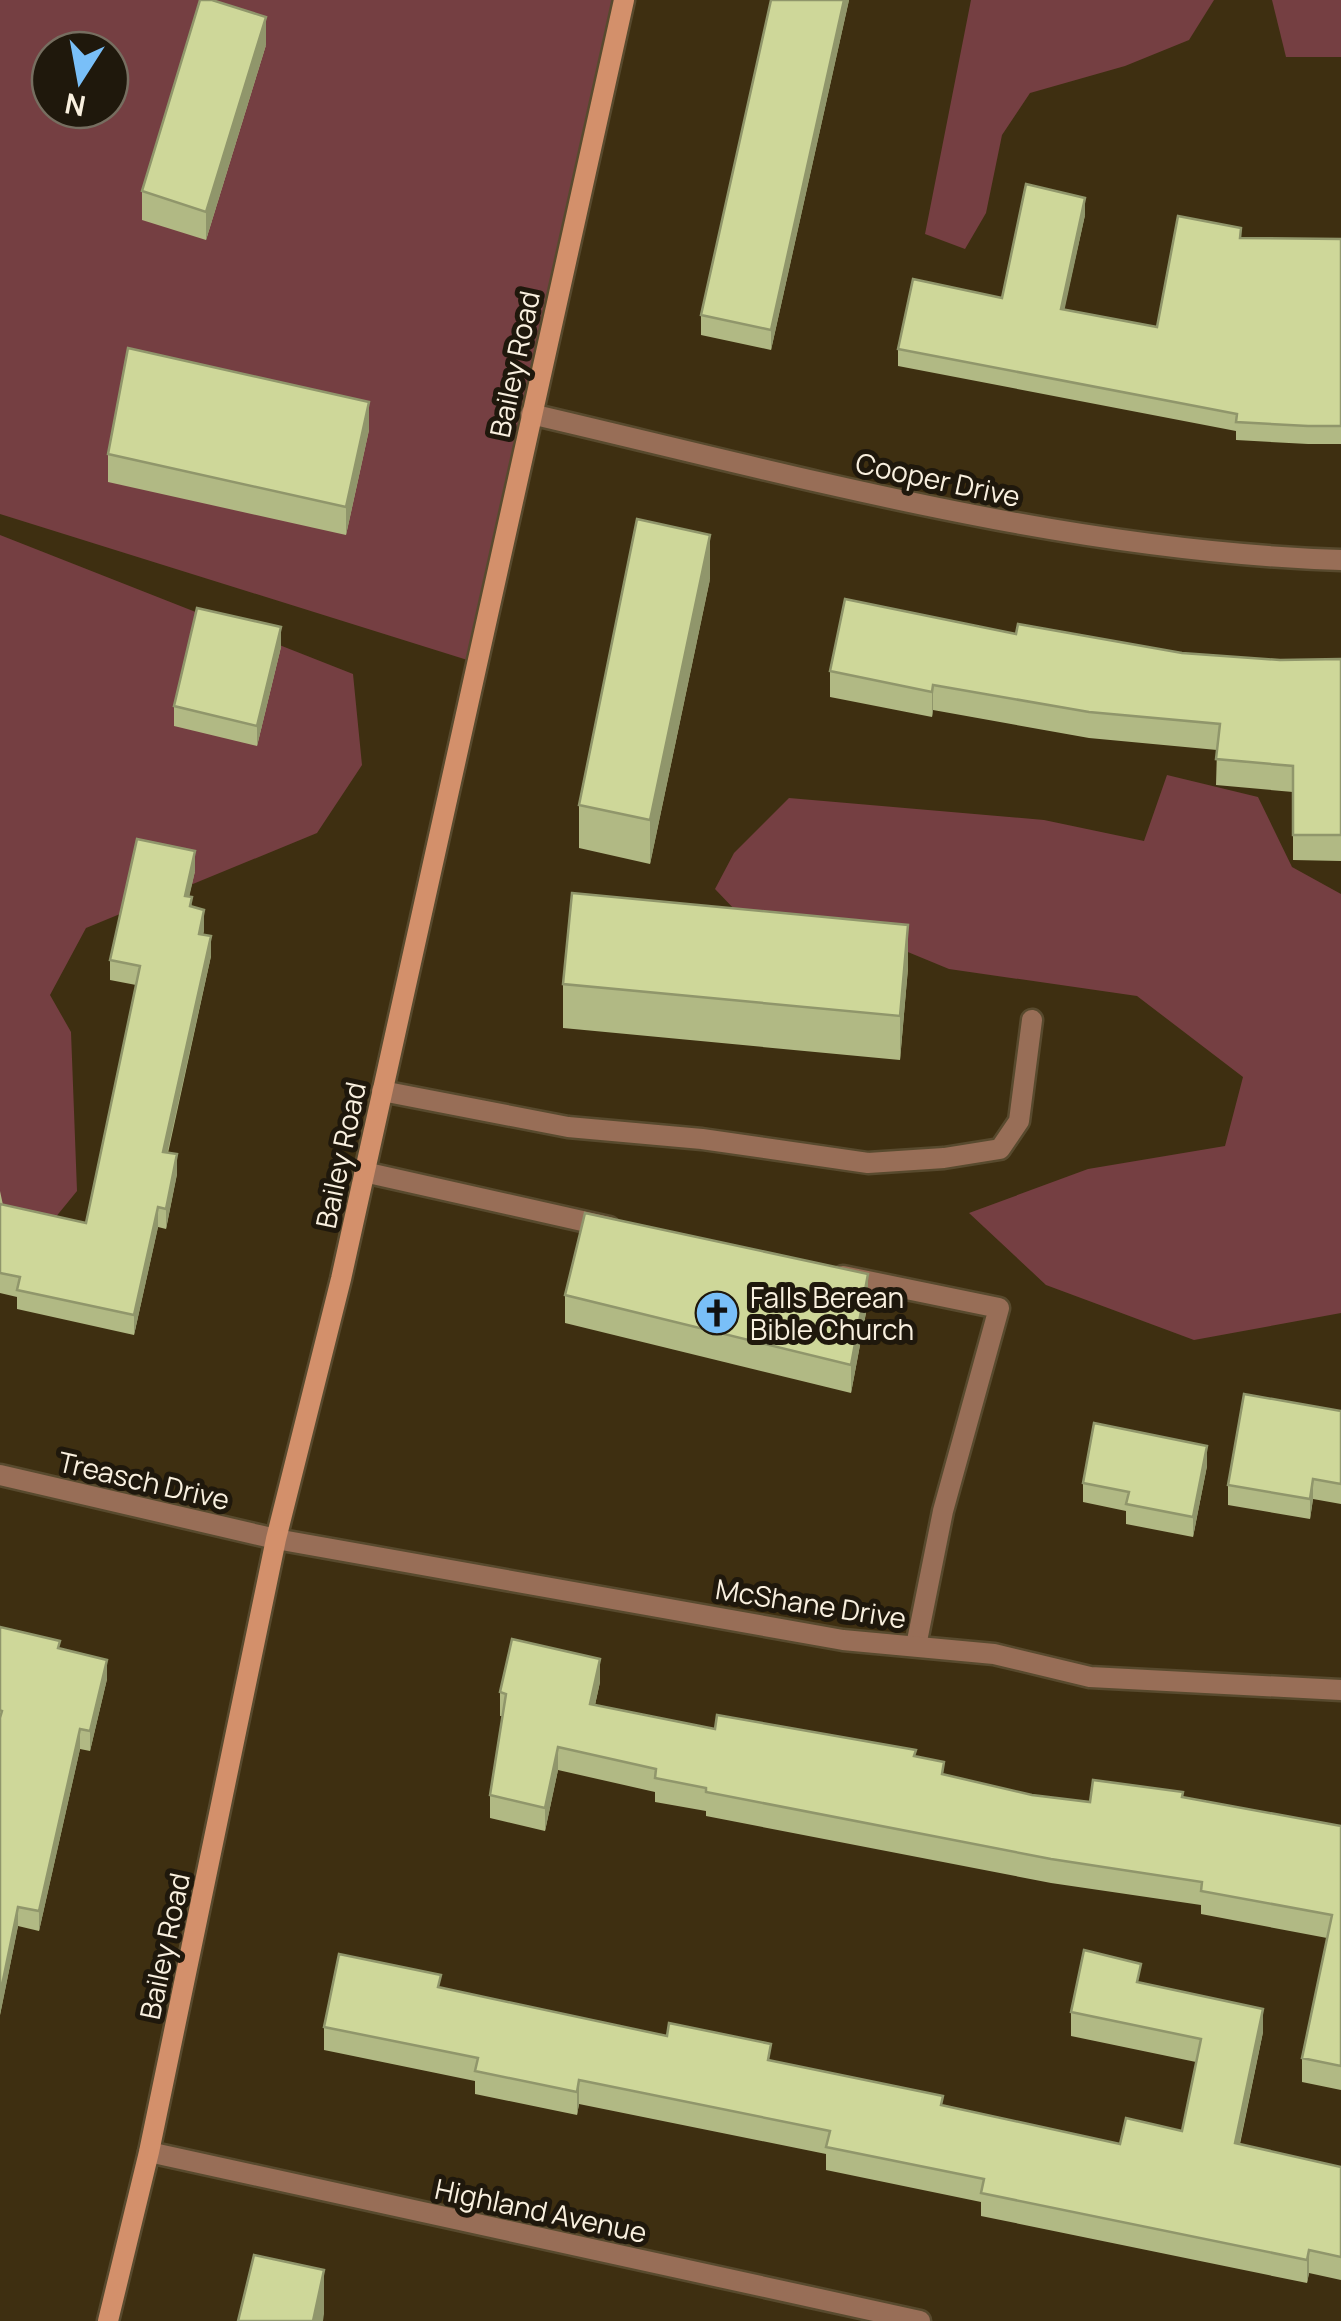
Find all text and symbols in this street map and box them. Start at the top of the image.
north arrow [30,30,130,130]
text: N [62,85,89,126]
street label: Bailey Road [480,287,548,441]
street label: Cooper Drive [852,443,1024,515]
street label: Bailey Road [306,1078,374,1232]
place label: Falls Berean Bible Church [750,1278,914,1348]
church icon: Falls Berean Bible Church [694,1290,740,1336]
street label: Treasch Drive [55,1442,233,1518]
street label: McShane Drive [713,1569,909,1637]
street label: Bailey Road [130,1869,198,2023]
street label: Highland Avenue [432,2169,650,2251]

